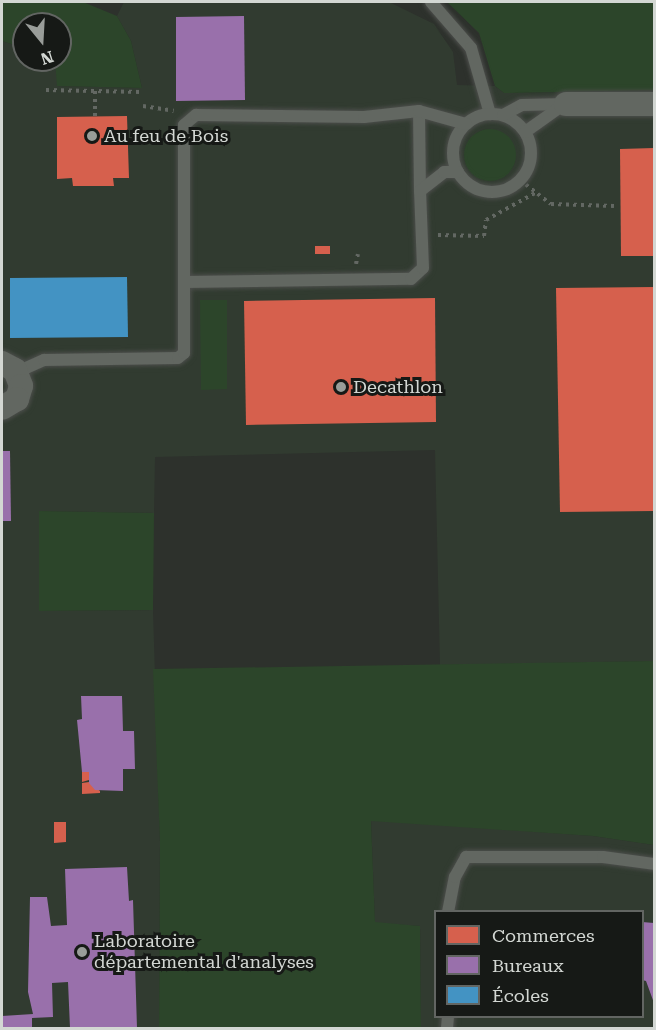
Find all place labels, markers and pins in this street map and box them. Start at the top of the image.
place label: Au feu de Bois [104,125,228,147]
marker: Au feu de Bois [85,129,99,143]
place label: Decathlon [353,376,443,398]
marker: Decathlon [334,380,348,394]
place label: Laboratoire départemental d'analyses [94,931,314,974]
marker: Laboratoire départemental d'analyses [75,945,89,959]

